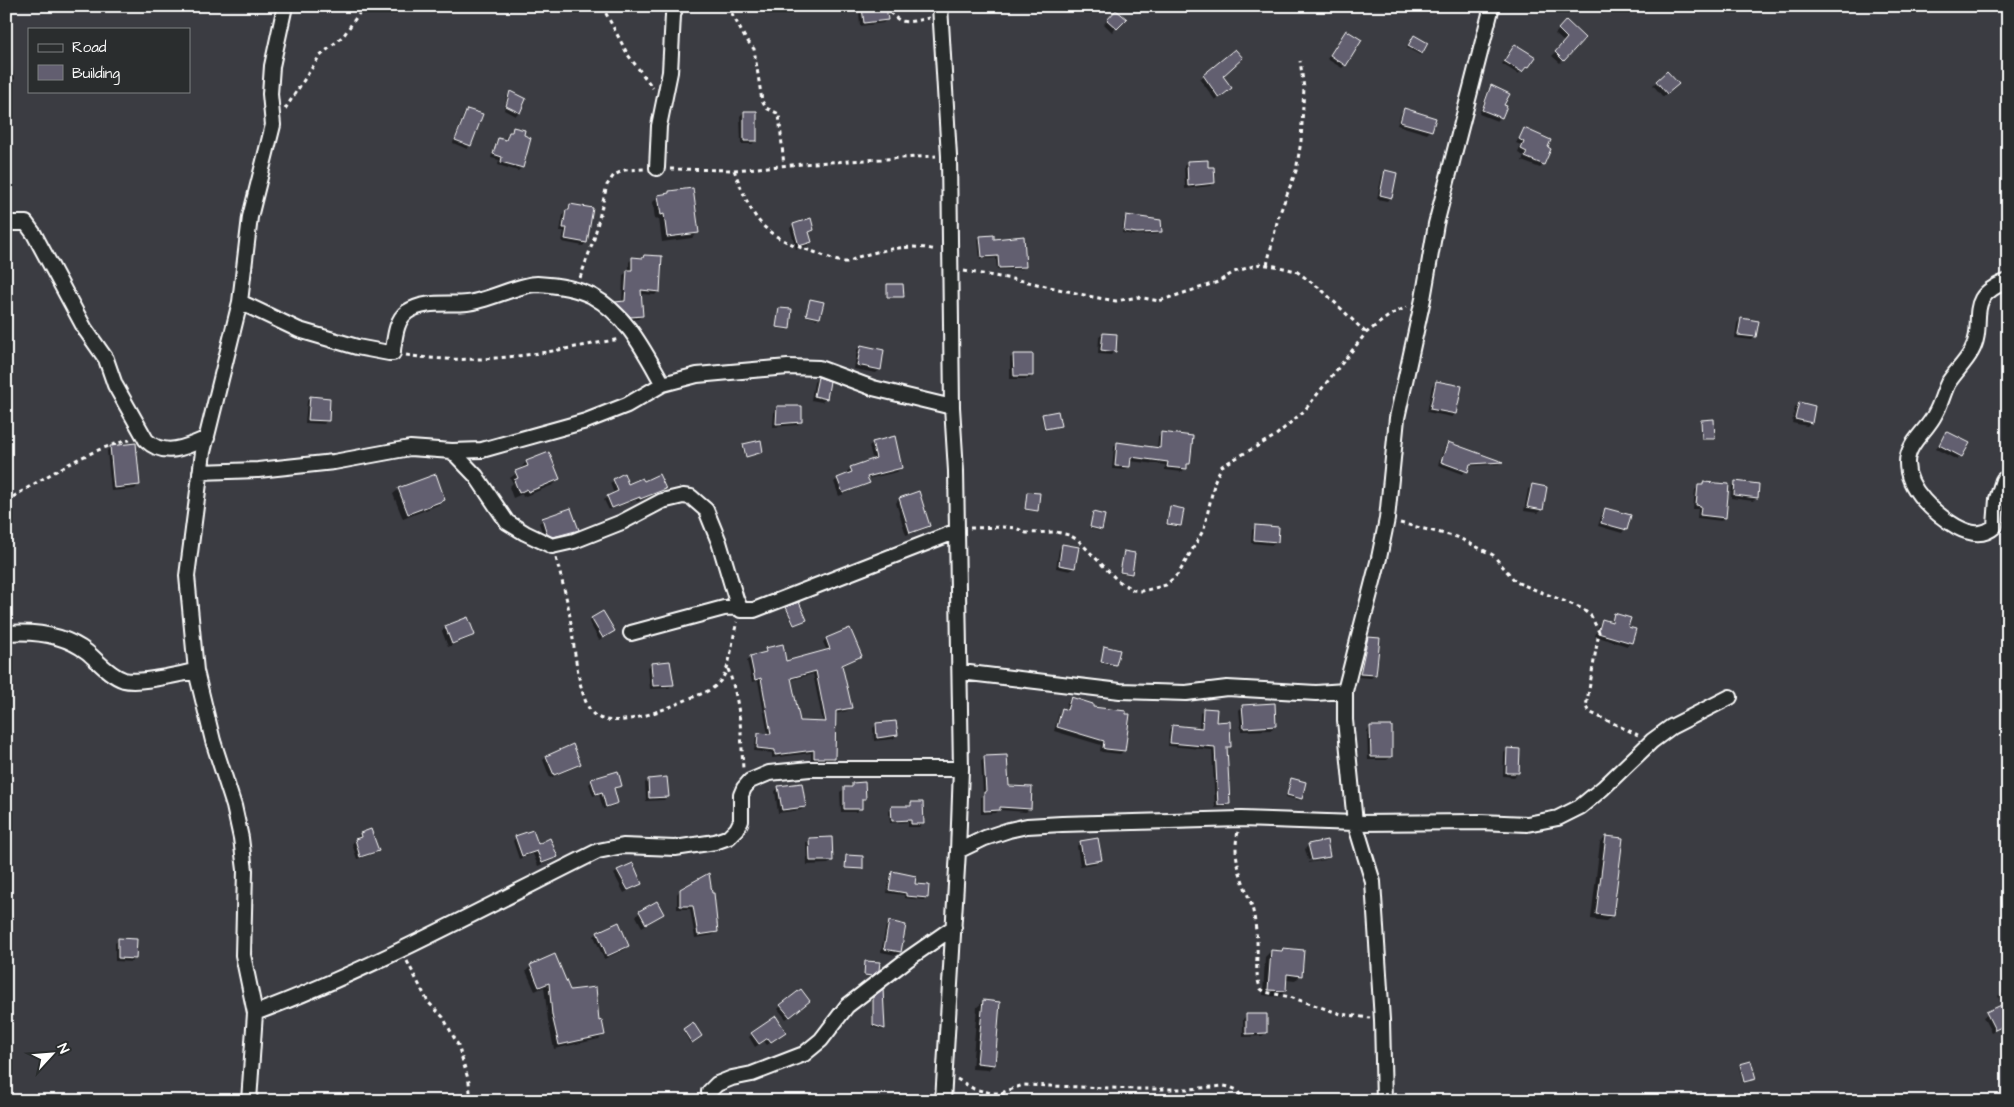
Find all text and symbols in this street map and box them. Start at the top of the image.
legend [28,28,190,92]
text: Road [72,37,107,58]
text: Building [72,63,120,85]
north arrow [28,1030,78,1080]
text: N [52,1040,74,1057]

